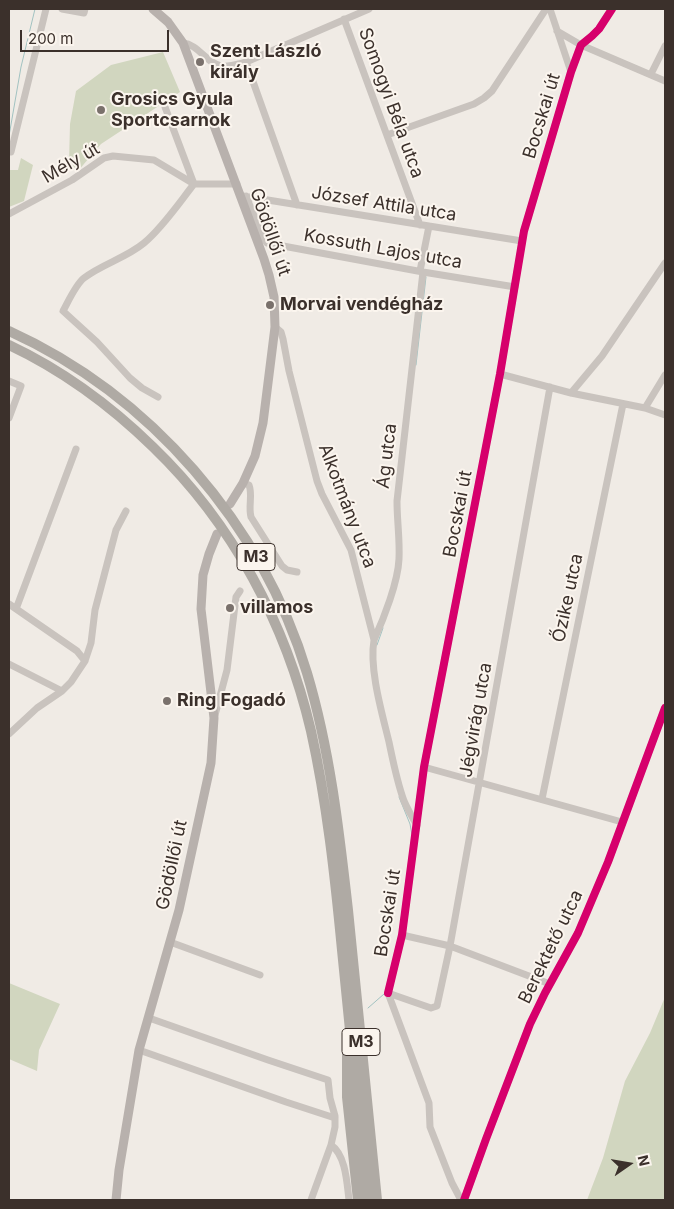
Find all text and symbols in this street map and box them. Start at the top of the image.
scale bar [22,20,171,52]
street label: Somogyi Béla utca [354,25,428,181]
text: 200 m [28,29,73,48]
place label: Szent László király [210,41,321,84]
marker: Szent László király [194,56,206,68]
street label: Bocskai út [519,71,565,161]
place label: Grosics Gyula Sportcsarnok [111,89,233,132]
marker: Grosics Gyula Sportcsarnok [95,104,107,116]
street label: Mély út [38,138,104,188]
street label: József Attila utca [310,182,458,226]
street label: Gödöllői út [245,185,295,279]
street label: Kossuth Lajos utca [302,224,464,274]
place label: Morvai vendégház [280,294,443,316]
marker: Morvai vendégház [264,299,276,311]
street label: Ág utca [372,422,402,490]
street label: Alkotmány utca [313,441,381,571]
street label: Bocskai út [439,469,477,559]
road number: M3 [237,544,275,570]
street label: Őzike utca [548,552,588,644]
place label: villamos [240,597,313,619]
marker: villamos [224,602,236,614]
street label: Jégvirág utca [455,661,497,779]
place label: Ring Fogadó [177,690,286,712]
marker: Ring Fogadó [161,695,173,707]
street label: Gödöllői út [152,818,192,912]
street label: Bocskai út [370,868,406,958]
street label: Berektető utca [514,887,588,1007]
road number: M3 [342,1028,380,1056]
north arrow [604,1139,654,1189]
text: N [635,1153,654,1168]

